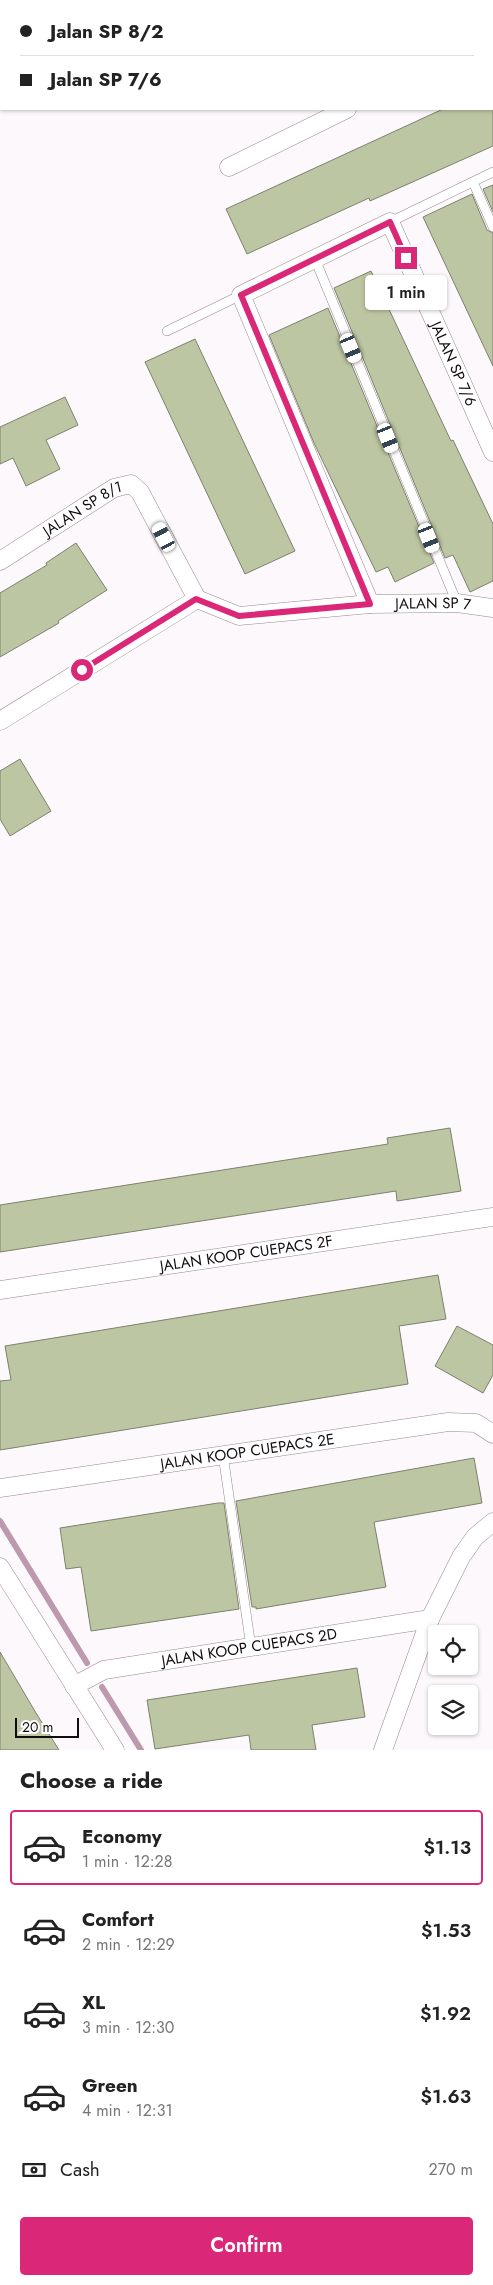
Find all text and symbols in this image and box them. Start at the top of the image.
text: Jalan SP 8/2 [50,18,164,45]
text: Jalan SP 7/6 [50,66,162,93]
route end [395,247,417,269]
callout: 1 min [365,276,447,310]
text: 1 min [387,281,425,304]
street label: JALAN SP 7/6 [424,316,482,409]
car [338,331,363,365]
car [375,421,400,455]
street label: JALAN SP 8/1 [37,476,124,543]
car [150,520,177,554]
car [416,521,441,555]
street label: JALAN SP 7 [393,592,472,616]
route start [71,659,93,681]
street label: JALAN KOOP CUEPACS 2F [156,1230,334,1277]
street label: JALAN KOOP CUEPACS 2E [157,1428,336,1476]
street label: JALAN KOOP CUEPACS 2D [158,1623,339,1672]
map controls [428,1625,478,1735]
button: locate [428,1625,478,1675]
button: layers [428,1685,478,1735]
scale bar [15,1715,79,1738]
text: 20 m [22,1717,54,1737]
text: Choose a ride [20,1764,163,1796]
text: Economy [82,1823,162,1850]
icon: car [22,1825,67,1870]
text: $1.13 [423,1834,471,1861]
text: 1 min · 12:28 [82,1850,172,1873]
text: Comfort [82,1906,154,1933]
icon: car [22,1908,67,1953]
text: $1.53 [421,1917,471,1944]
text: 2 min · 12:29 [82,1933,175,1956]
text: XL [82,1989,105,2016]
icon: car [22,1991,67,2036]
text: $1.92 [420,2000,471,2027]
text: 3 min · 12:30 [82,2016,174,2039]
text: Green [82,2072,138,2099]
icon: car [22,2074,67,2119]
text: $1.63 [421,2083,471,2110]
text: 4 min · 12:31 [82,2099,173,2122]
icon: cash [20,2156,48,2184]
text: Cash [60,2156,100,2183]
text: 270 m [429,2158,473,2181]
button: Confirm [20,2217,473,2275]

